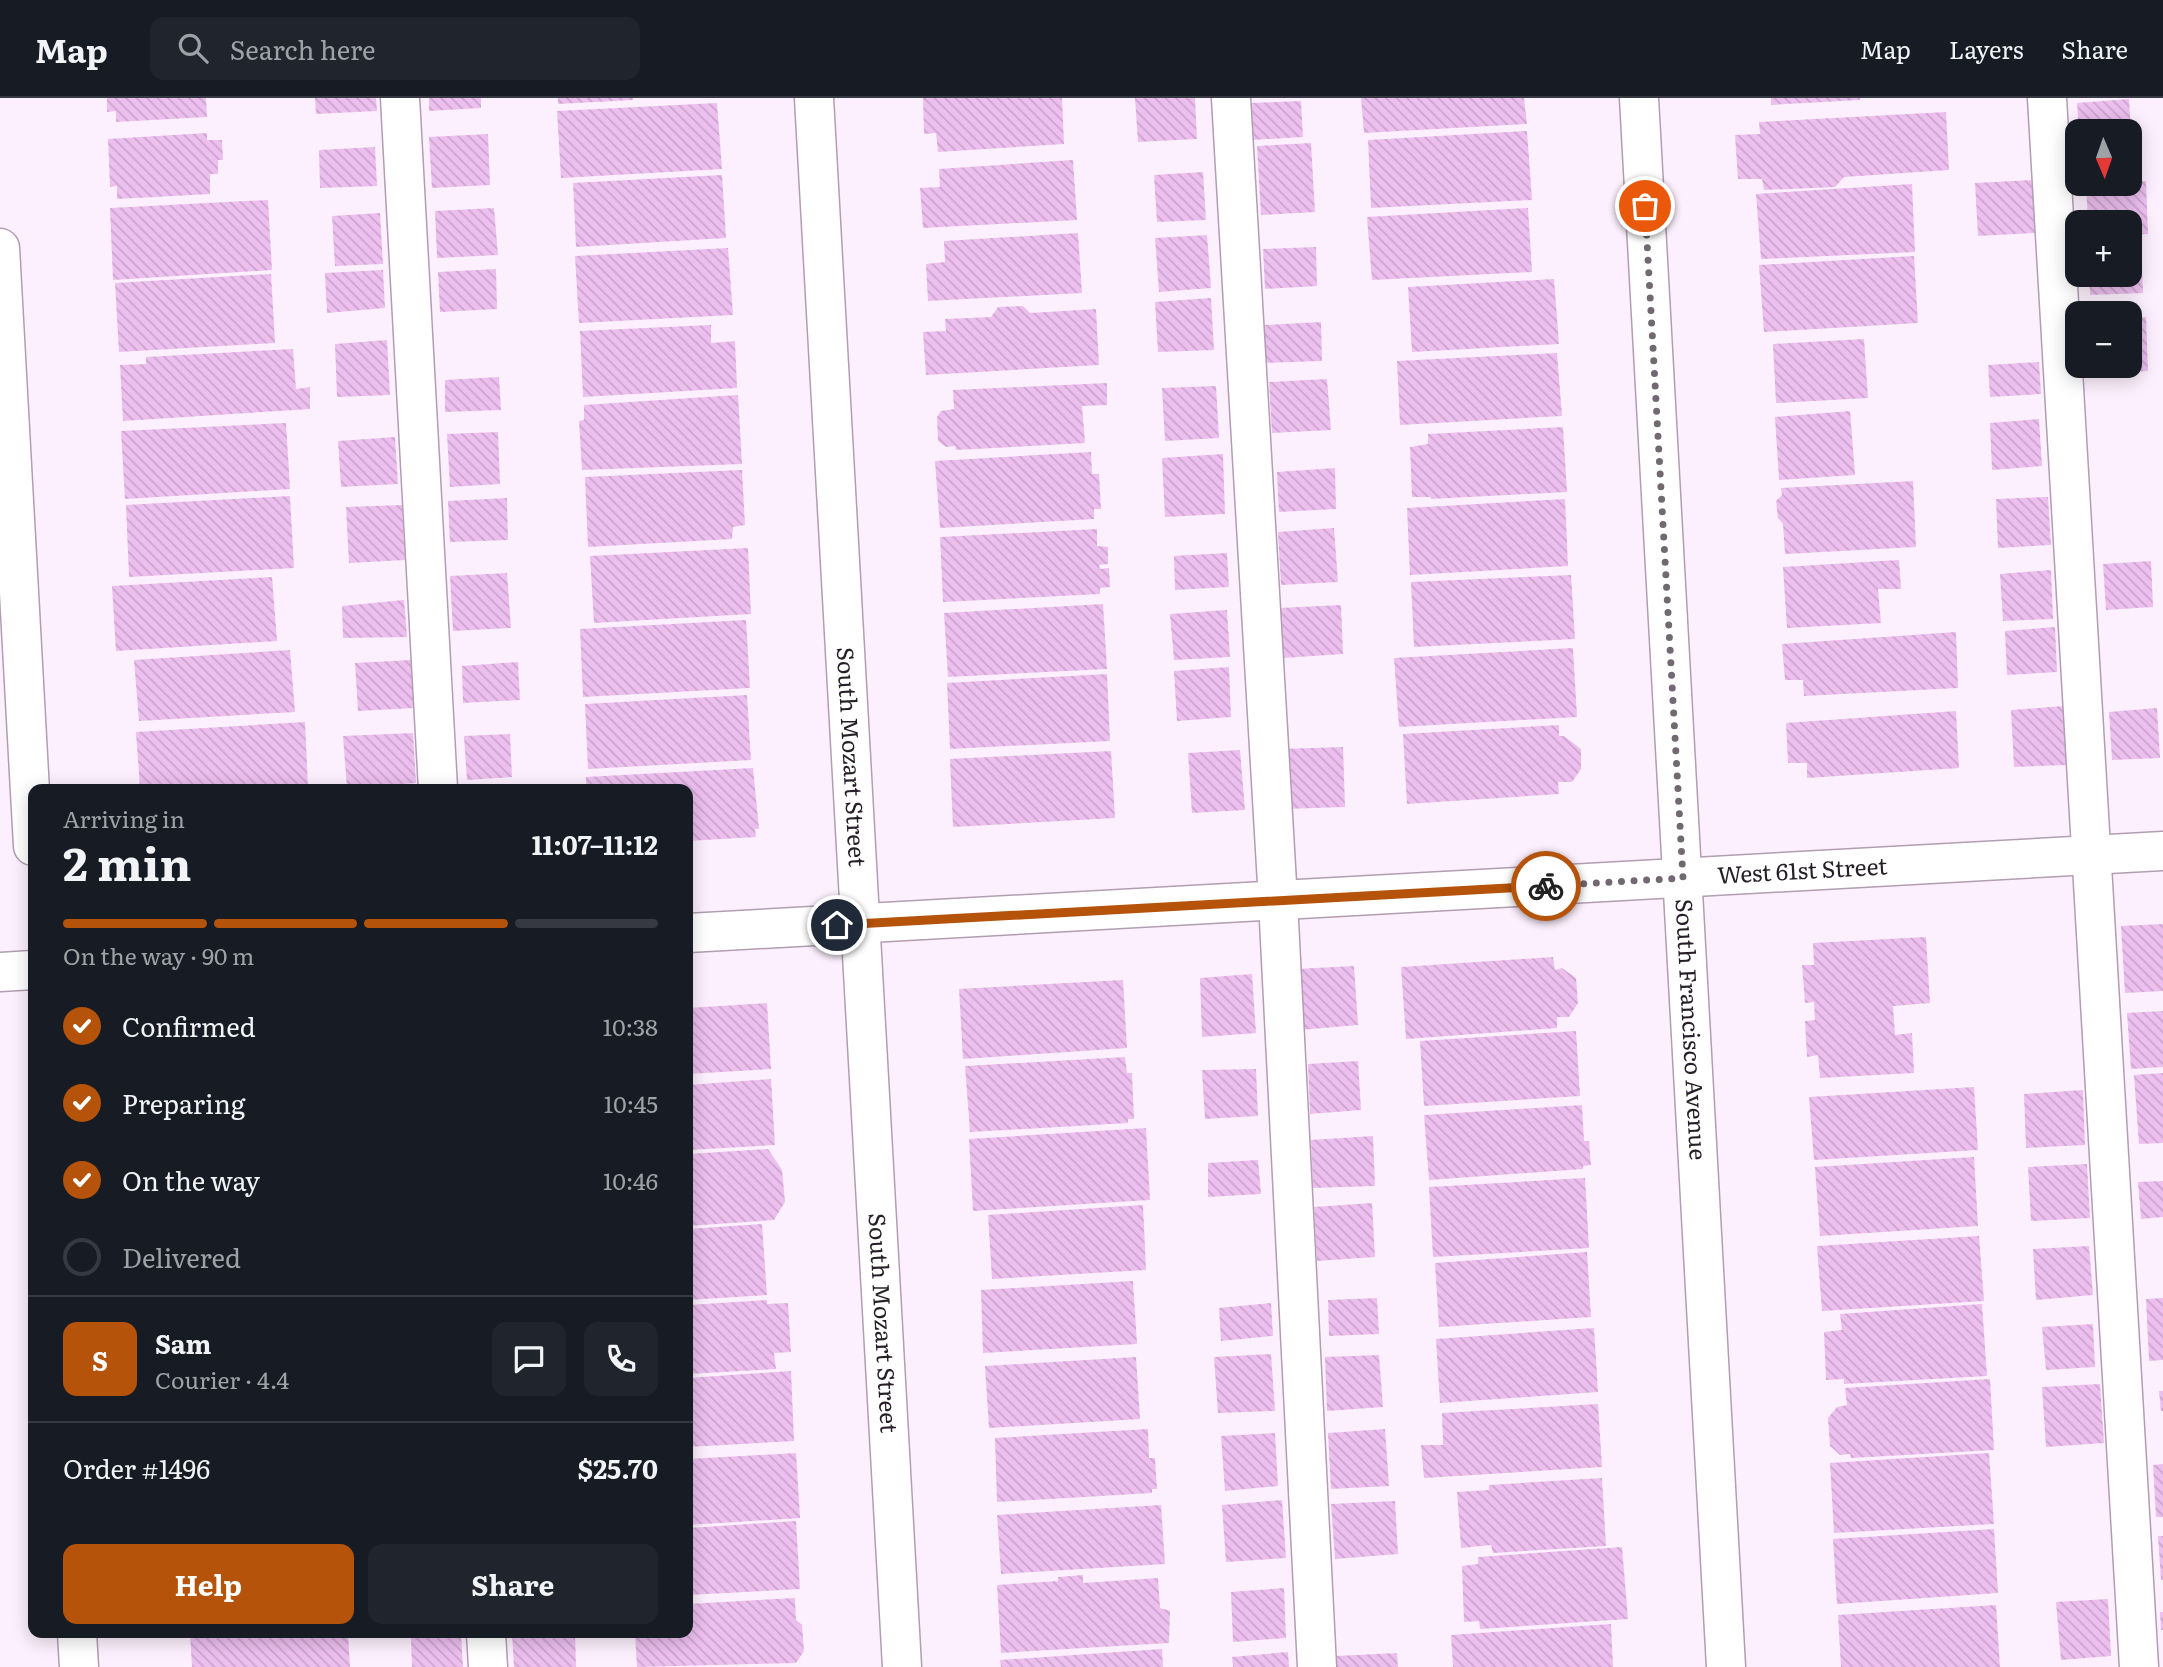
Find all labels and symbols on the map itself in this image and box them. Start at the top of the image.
north arrow [2065,119,2142,196]
pin [1615,176,1675,236]
street label: South Mozart Street [830,646,876,868]
street label: West 61st Street [1716,847,1889,891]
courier [1511,851,1581,921]
pin [807,895,867,955]
street label: South Francisco Avenue [1668,898,1717,1161]
street label: South Mozart Street [862,1212,908,1435]

